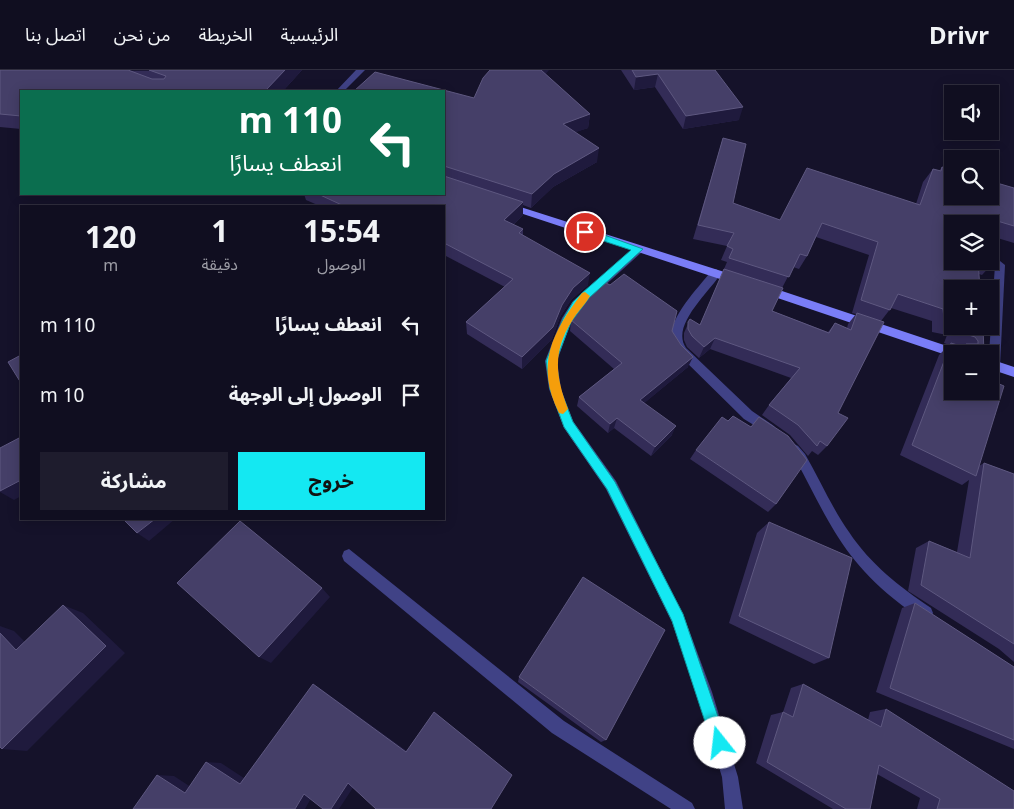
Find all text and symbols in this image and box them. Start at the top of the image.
text: Drivr [929,18,989,51]
text: اتصل بنا [25,22,86,46]
text: من نحن [114,22,171,46]
text: الخريطة [199,22,252,46]
text: الرئيسية [280,22,338,46]
map controls [944,85,999,400]
button: sound [944,85,999,140]
text: 110 m [239,96,342,143]
icon: left [360,110,425,175]
text: انعطف يسارًا [229,147,342,177]
button: search [944,150,999,205]
text: 1 [211,210,228,251]
text: 15:54 [303,210,380,251]
pin [564,211,606,253]
button: layers [944,215,999,270]
text: 120 [85,216,137,257]
icon: arrive [571,218,599,246]
text: دقيقة [202,253,238,275]
text: الوصول [317,253,366,275]
text: m [103,254,118,276]
button: + [944,280,999,335]
text: انعطف يسارًا [275,311,382,337]
icon: left [397,311,425,339]
text: 110 m [40,312,95,338]
button: − [944,345,999,400]
text: الوصول إلى الوجهة [229,381,382,407]
icon: arrive [397,381,425,409]
text: 10 m [40,382,84,408]
button: مشاركة [40,452,228,510]
button: خروج [238,452,425,510]
position arrow [693,716,745,768]

